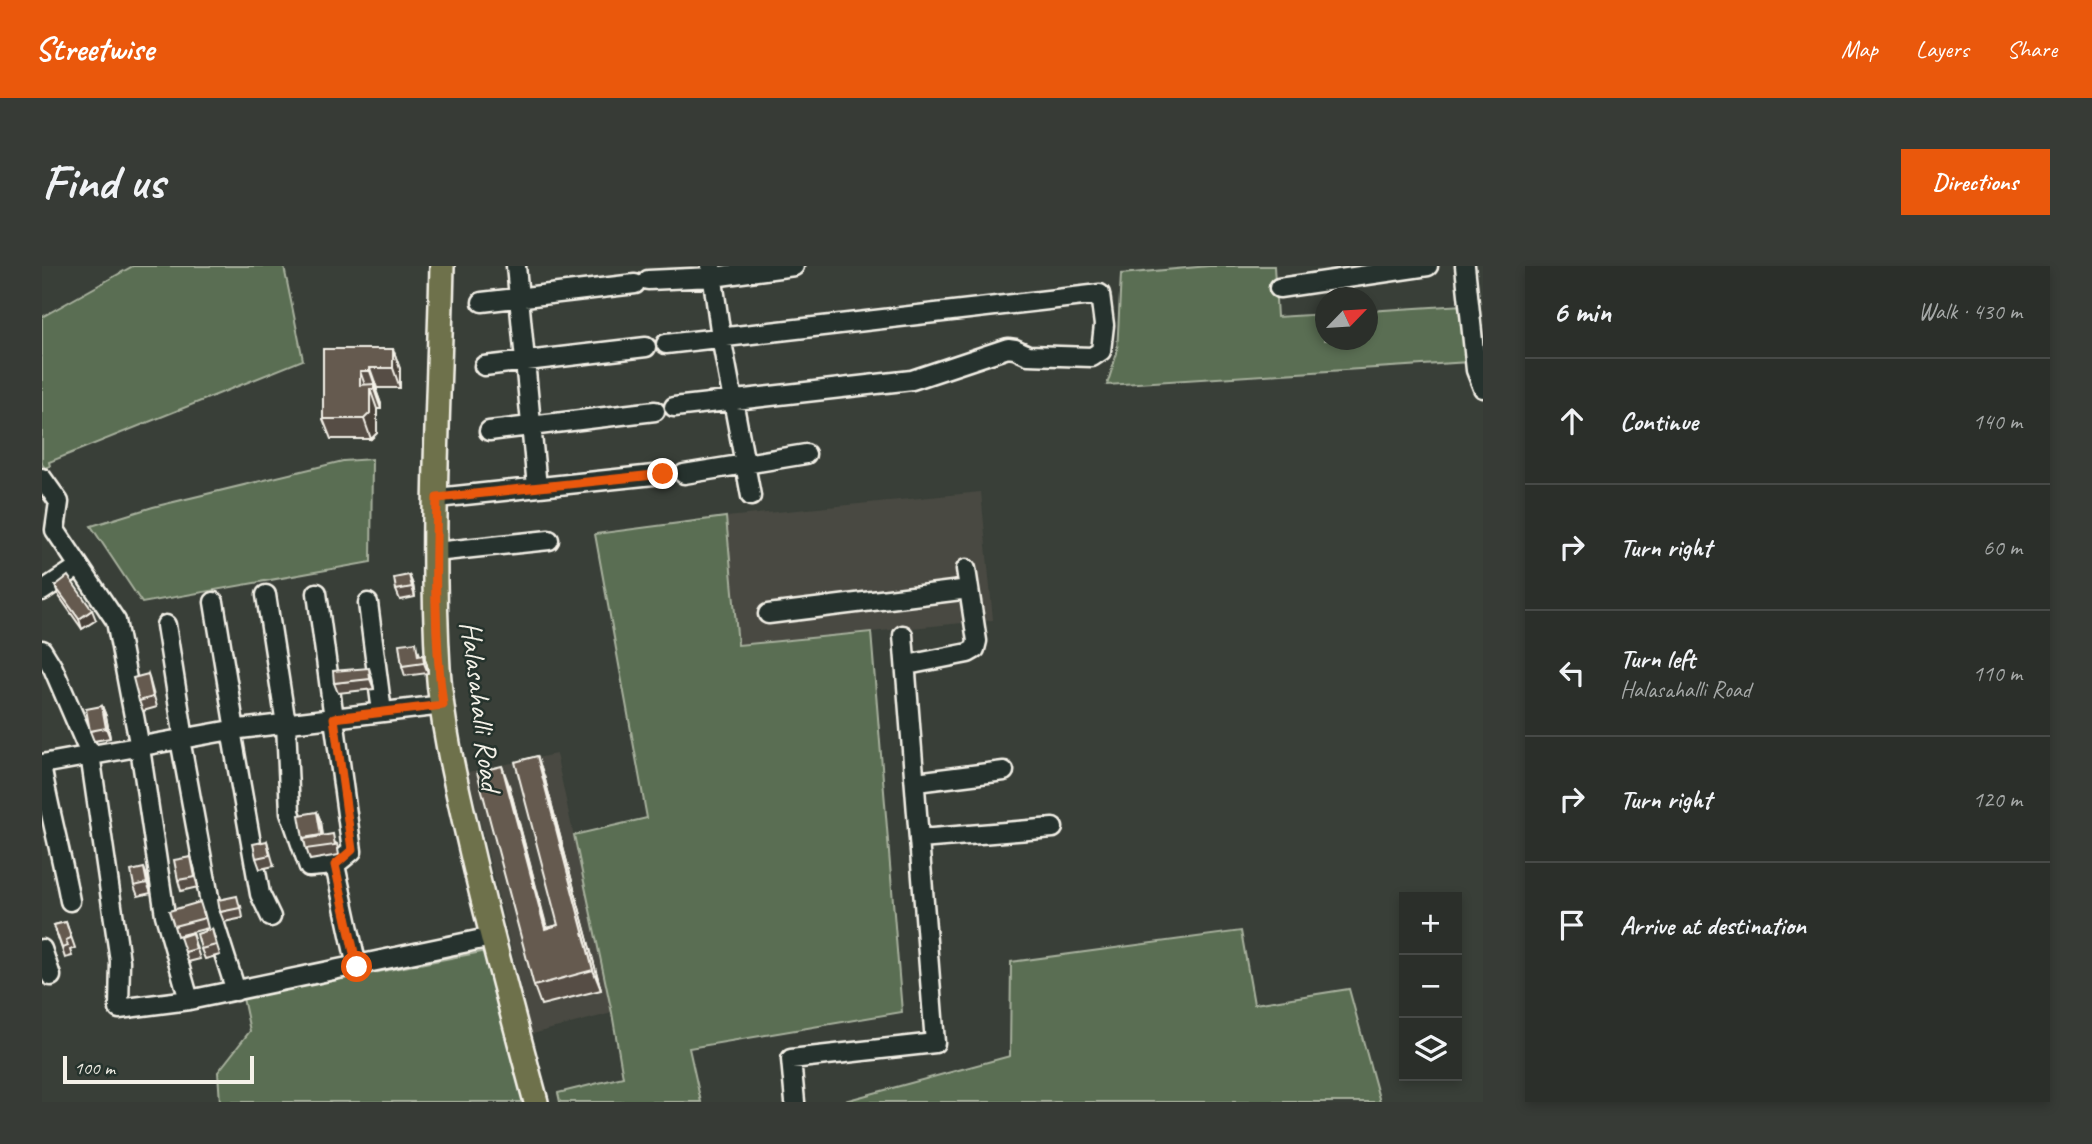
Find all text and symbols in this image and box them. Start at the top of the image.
text: Streetwise [35,28,154,70]
text: Map [1841,34,1878,64]
text: Layers [1916,34,1969,64]
text: Share [2007,34,2057,64]
button: Directions [1901,149,2050,215]
text: Find us [42,151,164,213]
north arrow [1315,287,1378,350]
text: 6 min [1553,293,1611,331]
text: Walk · 430 m [1918,297,2022,326]
icon: ahead [1553,402,1591,440]
text: Continue [1620,405,1698,438]
text: 140 m [1973,407,2022,436]
route end [647,458,678,489]
icon: right [1553,528,1591,566]
text: Turn right [1620,531,1711,564]
text: 60 m [1983,533,2022,562]
street label: Halasahalli Road [452,619,511,797]
text: Turn left [1620,642,1695,675]
icon: left [1553,654,1591,692]
text: 110 m [1973,659,2022,688]
text: Halasahalli Road [1620,675,1751,704]
icon: right [1553,780,1591,818]
text: Turn right [1620,783,1711,816]
text: 120 m [1973,785,2022,814]
map controls [1399,892,1462,1081]
button: + [1399,892,1462,955]
icon: arrive [1553,906,1591,944]
text: Arrive at destination [1620,909,1806,942]
route start [341,951,372,982]
button: − [1399,955,1462,1018]
button: layers [1399,1018,1462,1081]
scale bar [63,1053,254,1085]
text: 100 m [74,1056,115,1080]

